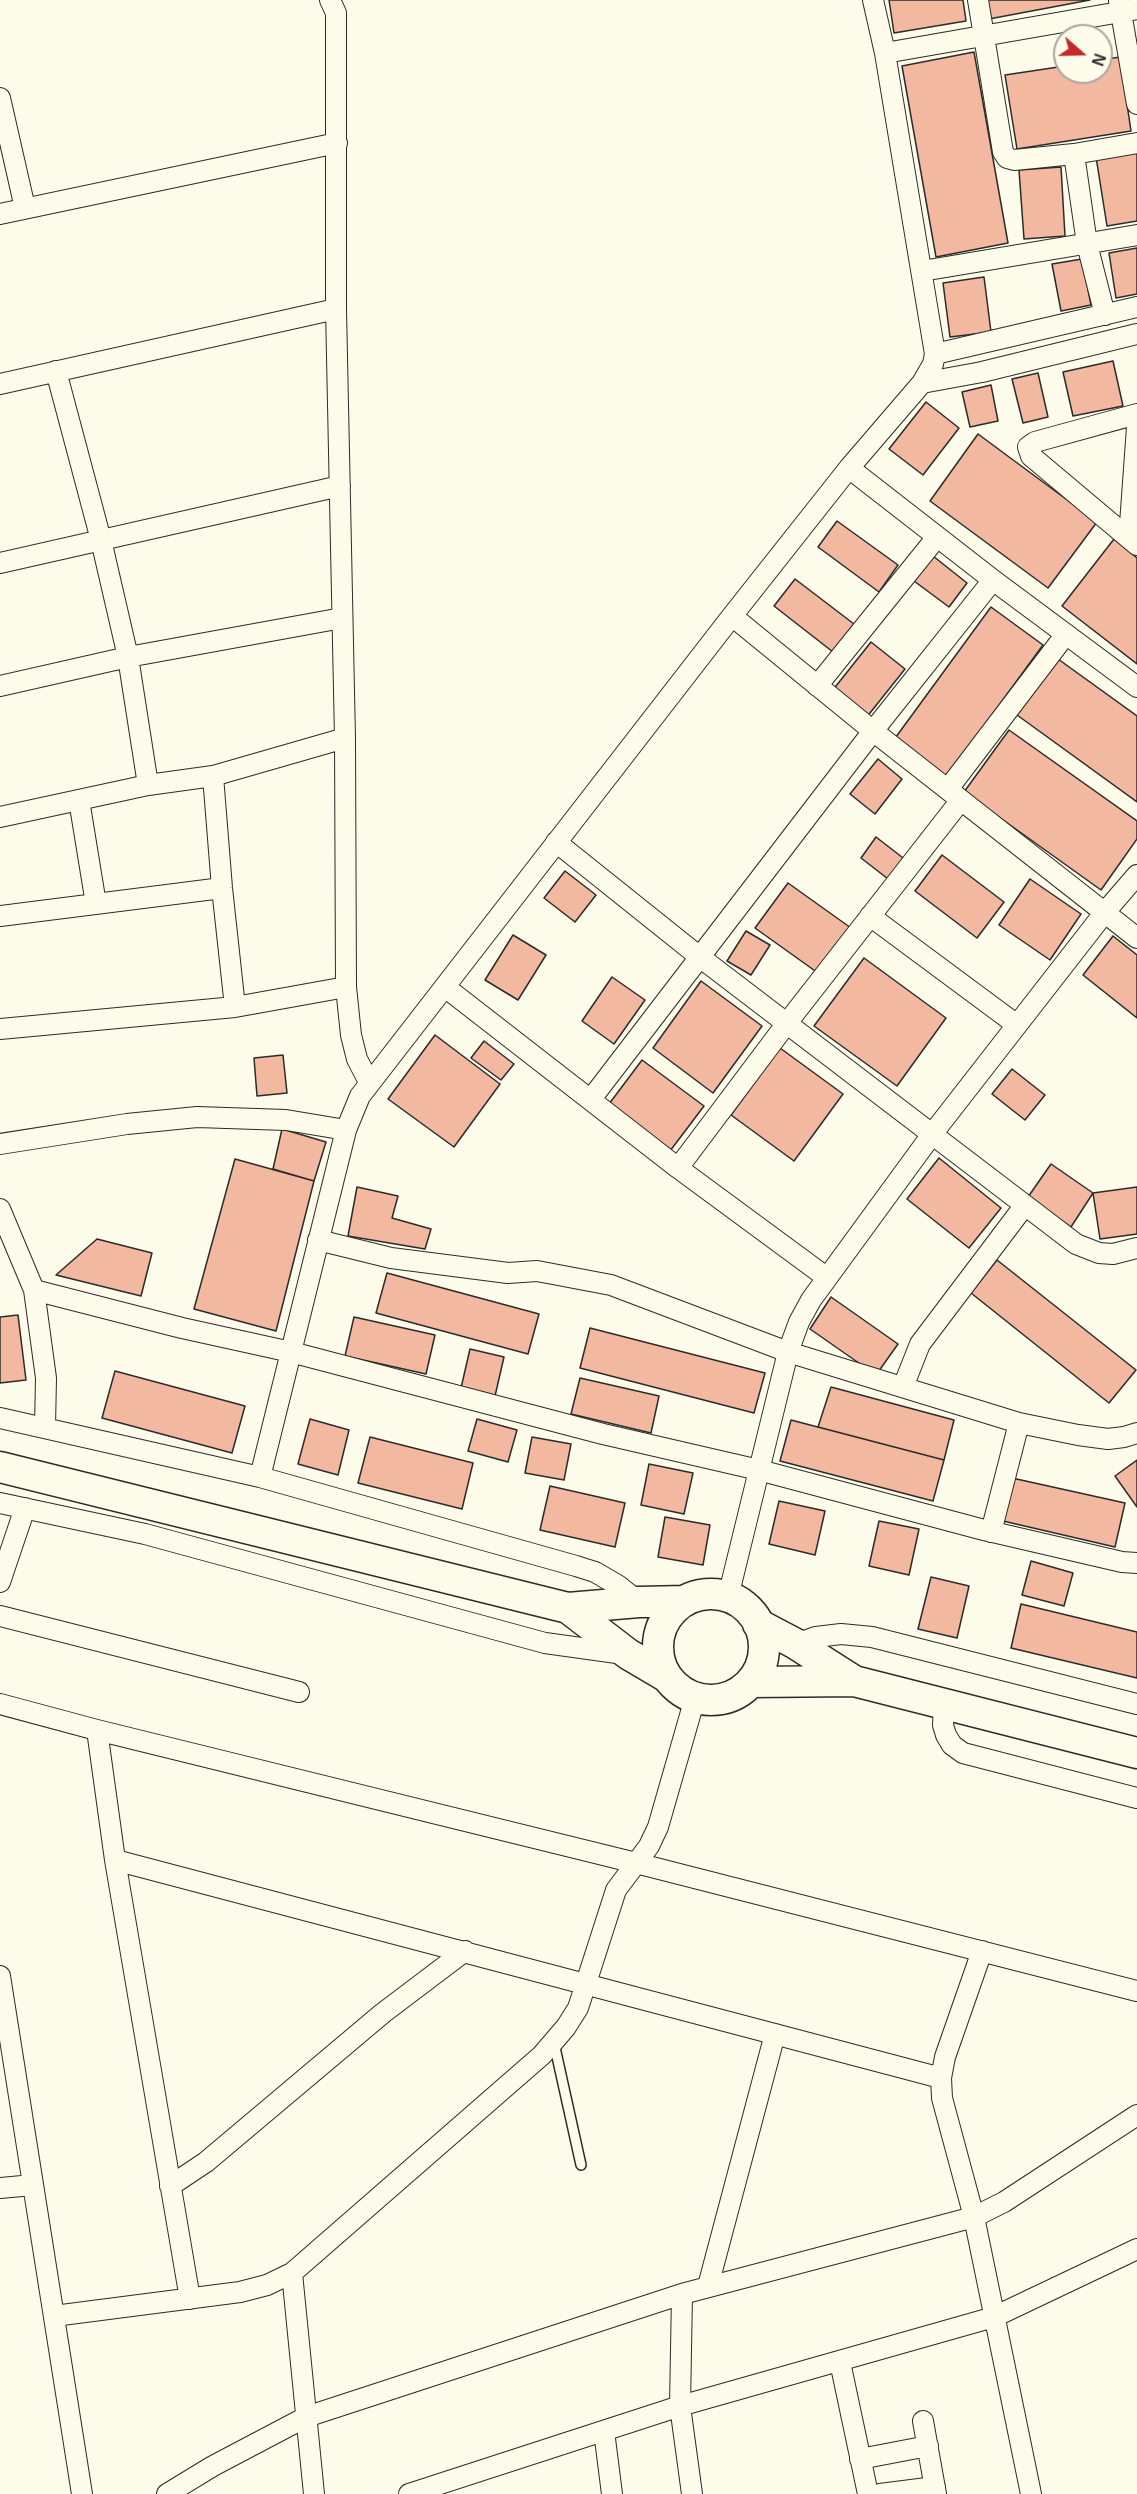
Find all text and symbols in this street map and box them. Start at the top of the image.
north arrow [1053,24,1113,84]
text: N [1089,51,1108,68]

